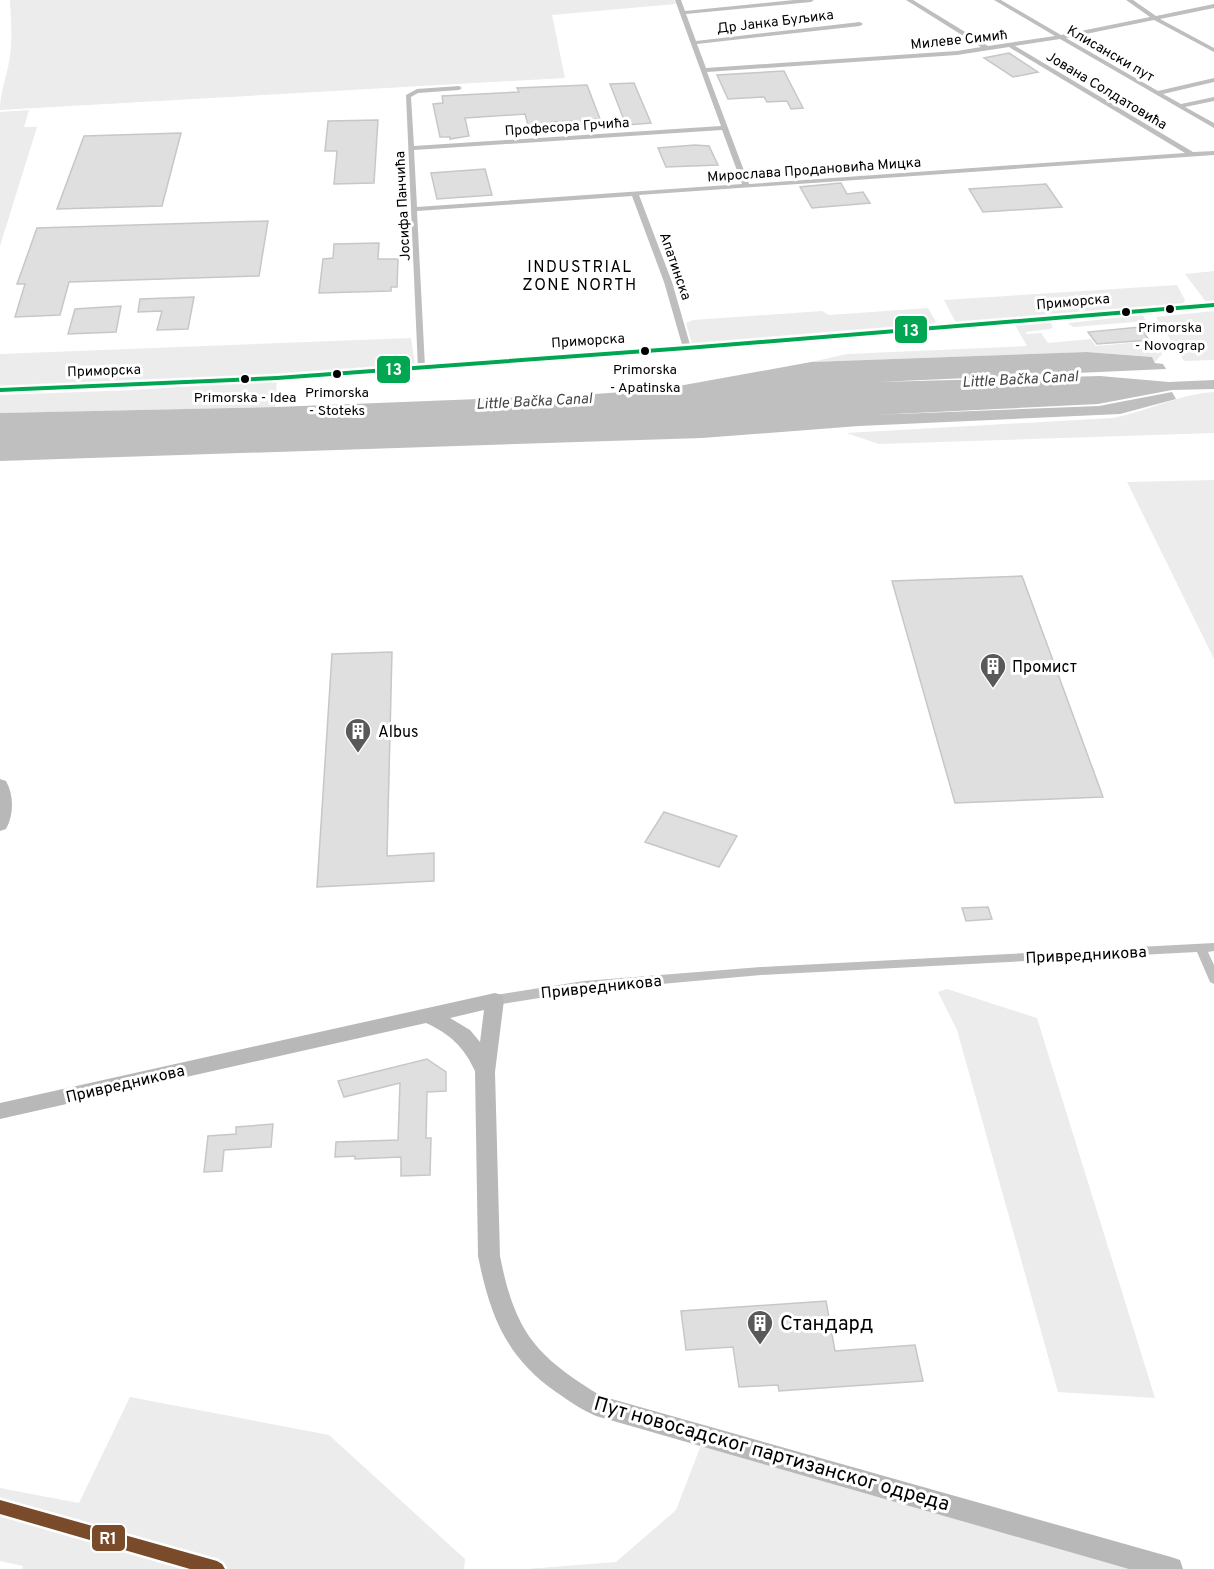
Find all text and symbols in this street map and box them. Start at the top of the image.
street label: Др Јанка Буљика [716,7,835,38]
street label: Клисански пут [1064,22,1157,86]
street label: Милеве Симић [910,27,1009,54]
street label: Јована Солдатовића [1043,48,1170,134]
street label: Професора Грчића [504,115,630,140]
street label: Јосифа Панчића [392,151,415,261]
street label: Мирослава Продановића Мицка [707,155,922,186]
street label: Апатинска [655,230,694,303]
district label: INDUSTRIAL ZONE NORTH [522,258,638,296]
street label: Приморска [1036,291,1111,314]
marker: Primorska - Novograp [1164,303,1176,315]
unlabelled marker [1120,306,1132,318]
line badge: 13 [894,315,928,344]
place label: Primorska - Novograp [1135,320,1205,355]
text: 13 [903,322,919,342]
street label: Приморска [551,330,625,353]
marker: Primorska - Apatinska [639,345,651,357]
line badge: 13 [376,355,411,384]
text: 13 [386,361,402,381]
street label: Приморска [67,362,141,381]
place label: Primorska - Apatinska [610,362,680,397]
marker: Primorska - Stoteks [331,368,343,380]
water label: Little Bačka Canal [962,368,1080,393]
marker: Primorska - Idea [239,373,251,385]
place label: Primorska - Stoteks [305,385,369,420]
place label: Primorska - Idea [194,390,296,407]
water label: Little Bačka Canal [476,390,594,415]
building icon: Промист [978,651,1008,689]
place label: Промист [1012,658,1077,678]
building icon: Albus [343,716,373,754]
place label: Albus [378,723,419,743]
street label: Привредникова [1025,943,1147,969]
street label: Привредникова [540,972,663,1004]
street label: Привредникова [64,1062,187,1108]
building icon: Стандард [745,1308,775,1346]
place label: Стандард [780,1312,873,1338]
street label: Пут новосадског партизанског одреда [591,1392,952,1518]
line badge: R1 [91,1524,126,1552]
text: R1 [99,1530,117,1550]

